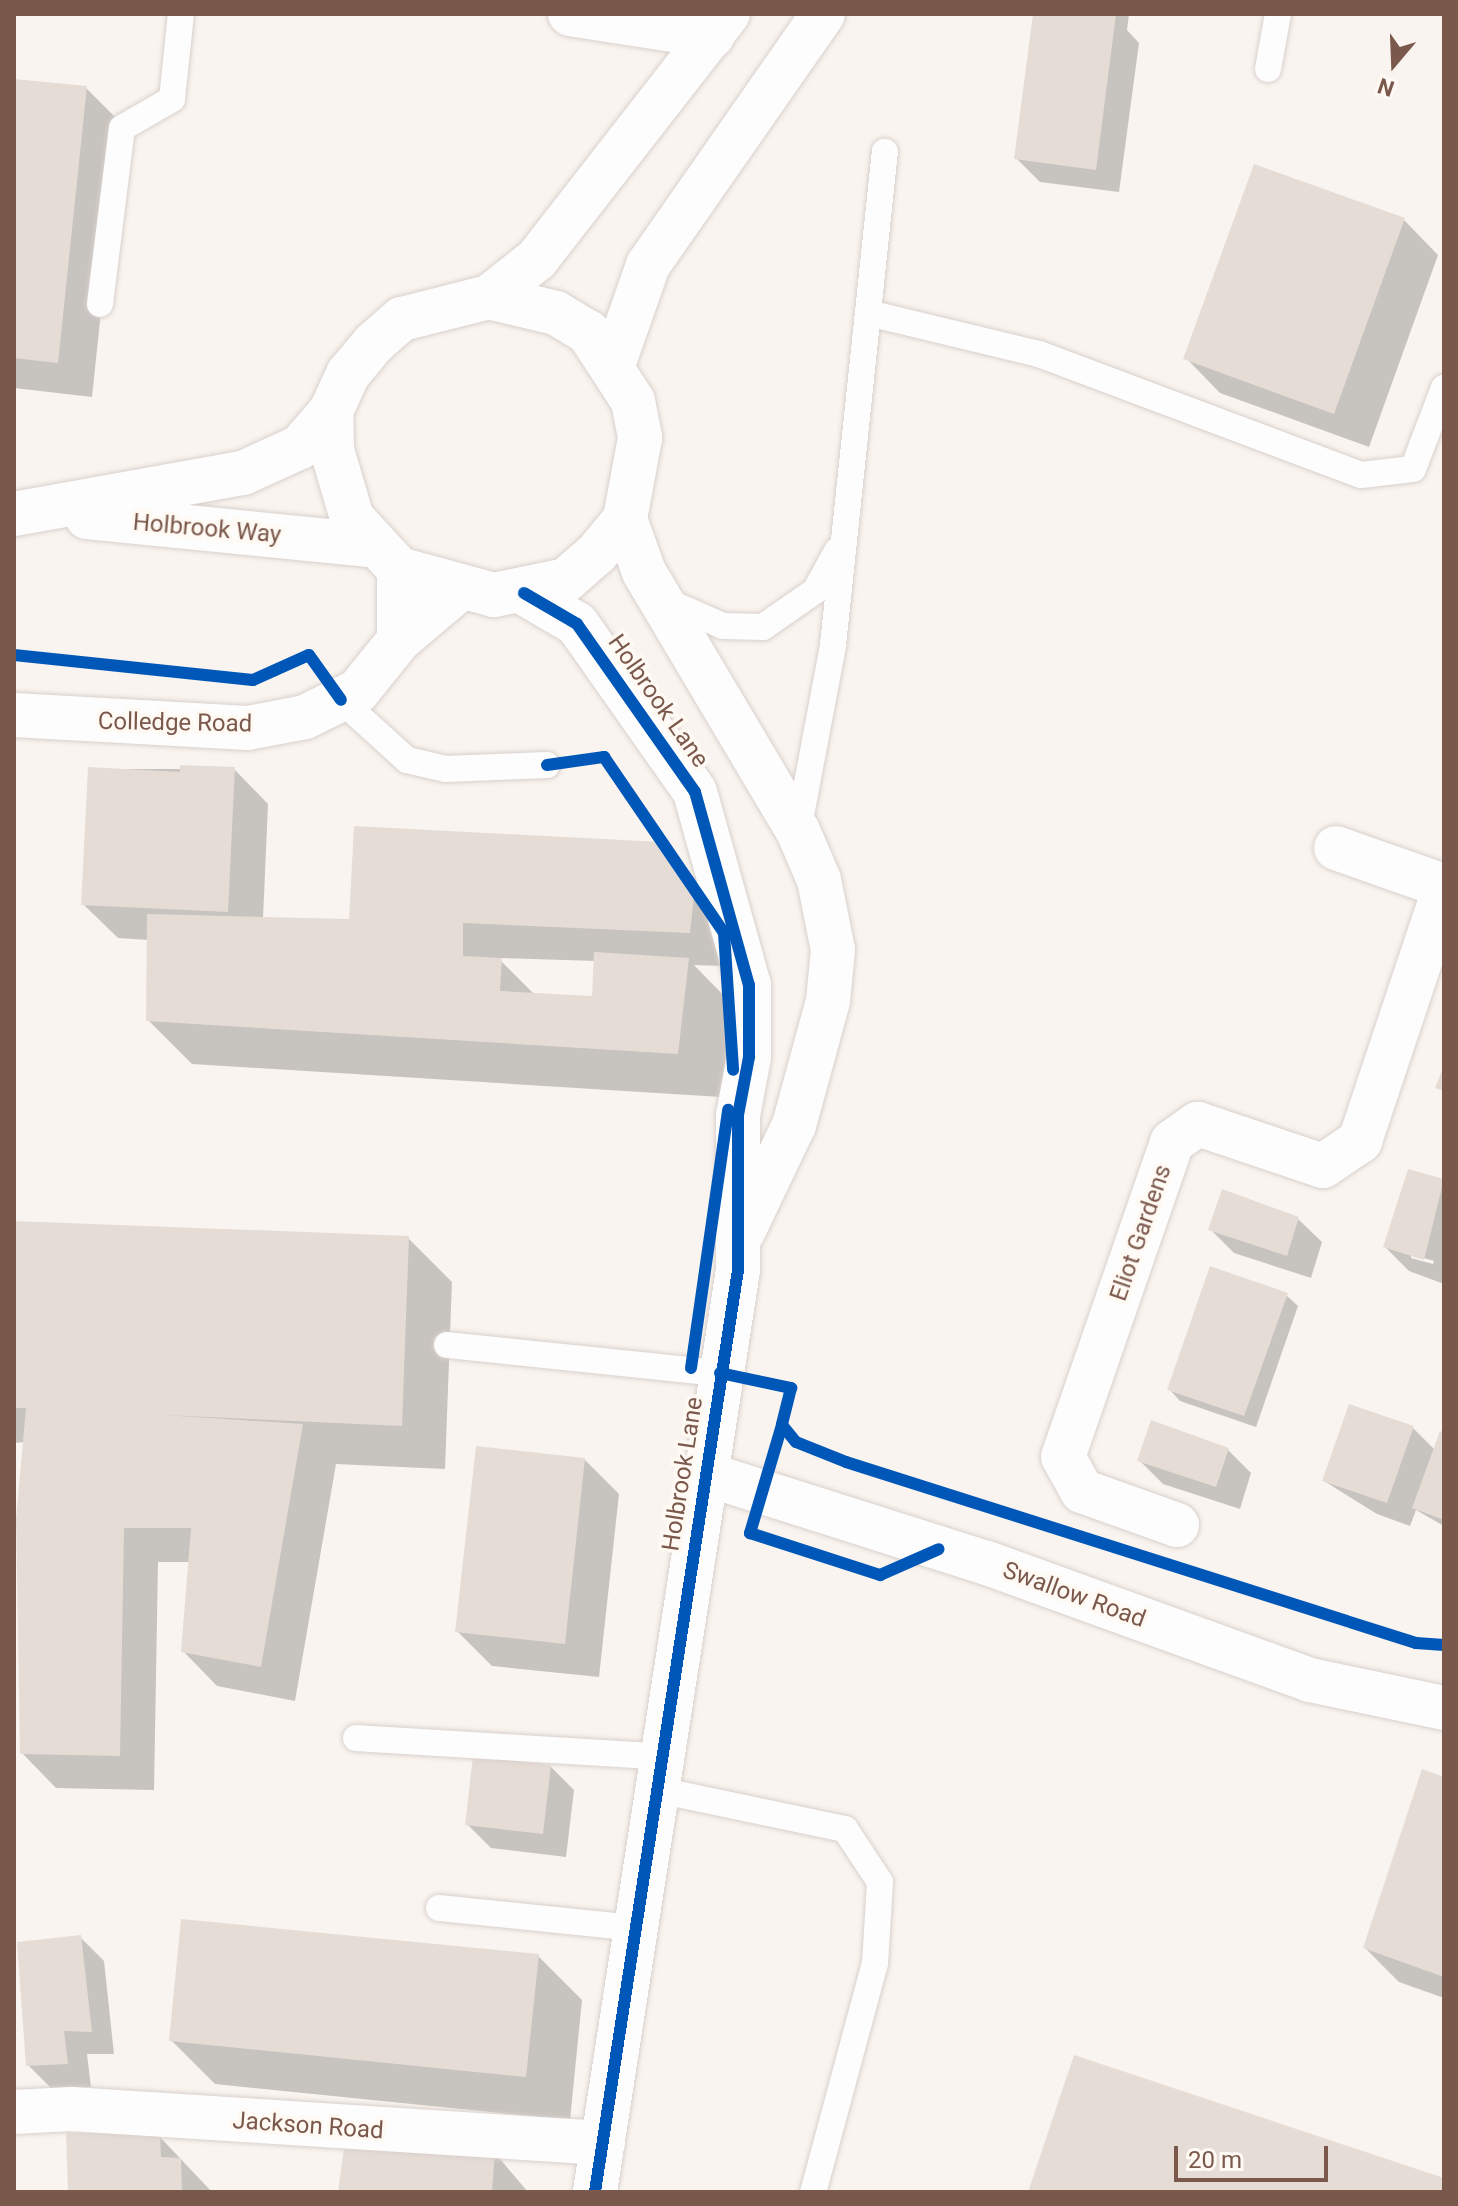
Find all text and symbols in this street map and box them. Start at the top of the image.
north arrow [1354,24,1434,104]
text: N [1375,73,1397,102]
street label: Holbrook Way [132,508,282,550]
street label: Holbrook Lane [602,629,714,773]
street label: Colledge Road [98,707,252,739]
street label: Eliot Gardens [1104,1161,1178,1305]
street label: Holbrook Lane [657,1395,709,1553]
street label: Swallow Road [999,1556,1149,1634]
street label: Jackson Road [231,2106,385,2146]
scale bar [1178,2130,1332,2180]
text: 20 m [1188,2146,1242,2174]

